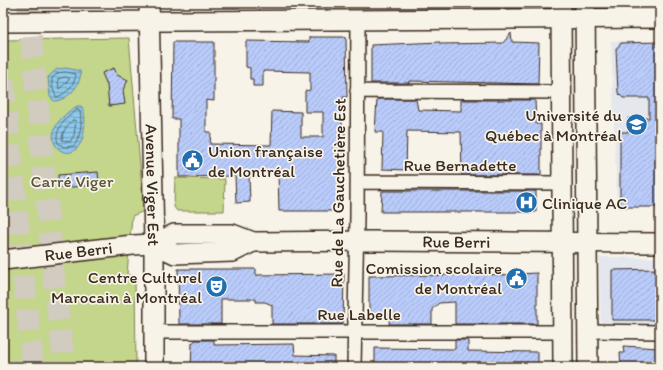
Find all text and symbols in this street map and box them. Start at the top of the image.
street label: Rue de La Gauchetière Est [326,98,350,288]
place label: Université du Québec à Montréal [485,105,623,145]
school or university icon: Université du Québec à Montréal [624,112,650,138]
street label: Avenue Viger Est [142,124,164,246]
place label: Union française de Montréal [208,141,323,181]
public building icon: Union française de Montréal [180,148,206,174]
street label: Rue Bernadette [404,155,516,175]
park label: Carré Viger [31,171,114,191]
hospital icon: Clinique AC [513,190,539,216]
place label: Clinique AC [542,193,627,213]
street label: Rue Berri [422,231,490,252]
street label: Rue Berri [44,237,113,265]
place label: Comission scolaire de Montréal [365,258,502,298]
public building icon: Comission scolaire de Montréal [504,265,530,291]
place label: Centre Culturel Marocain à Montréal [51,267,202,307]
theatre icon: Centre Culturel Marocain à Montréal [204,274,230,300]
street label: Rue Labelle [317,304,401,324]

